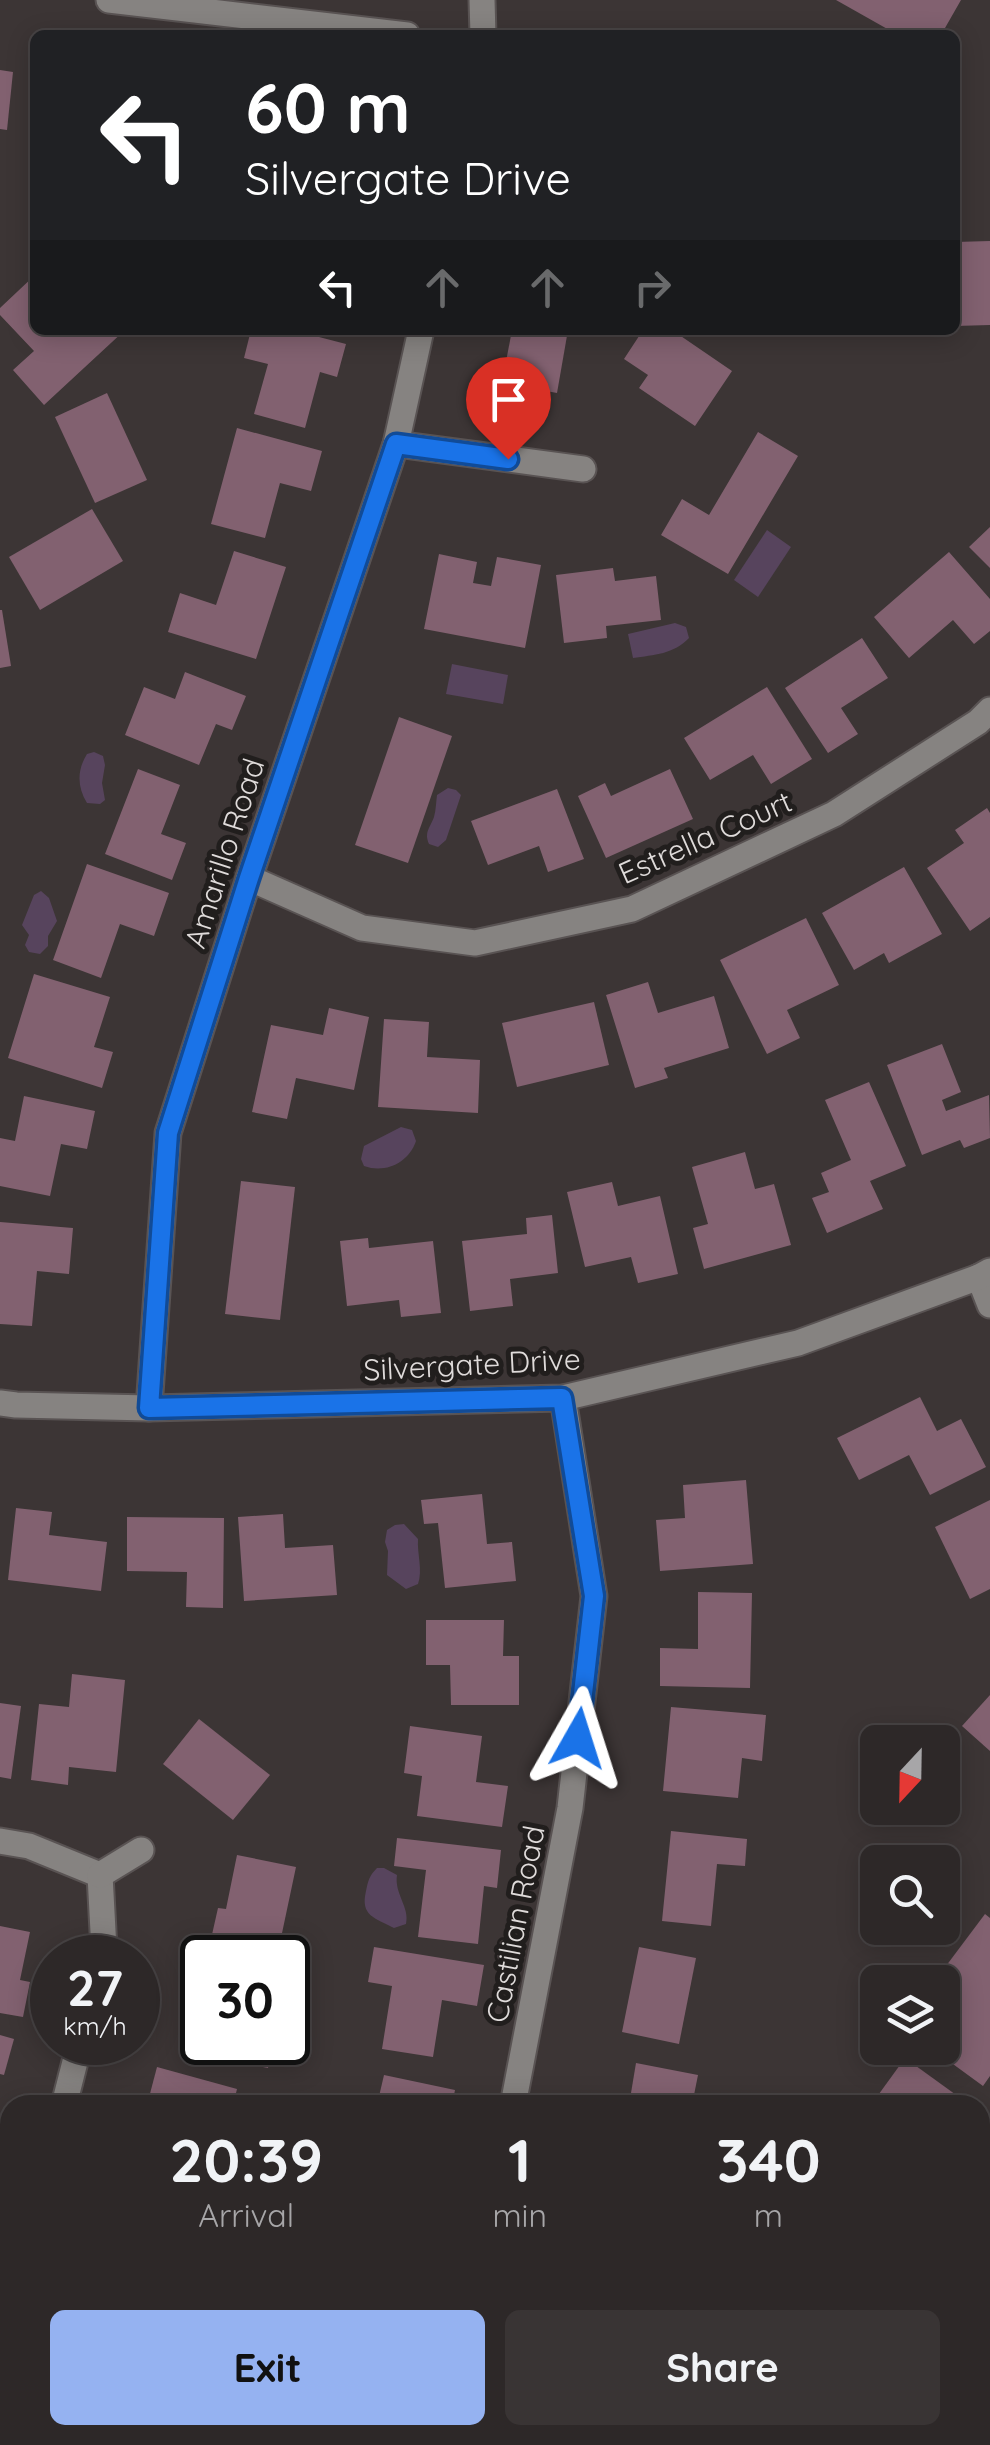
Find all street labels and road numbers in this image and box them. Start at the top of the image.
street label: Amarillo Road [175,753,273,953]
street label: Estrella Court [612,782,798,892]
street label: Silvergate Drive [362,1339,582,1389]
street label: Castilian Road [477,1822,553,2026]

